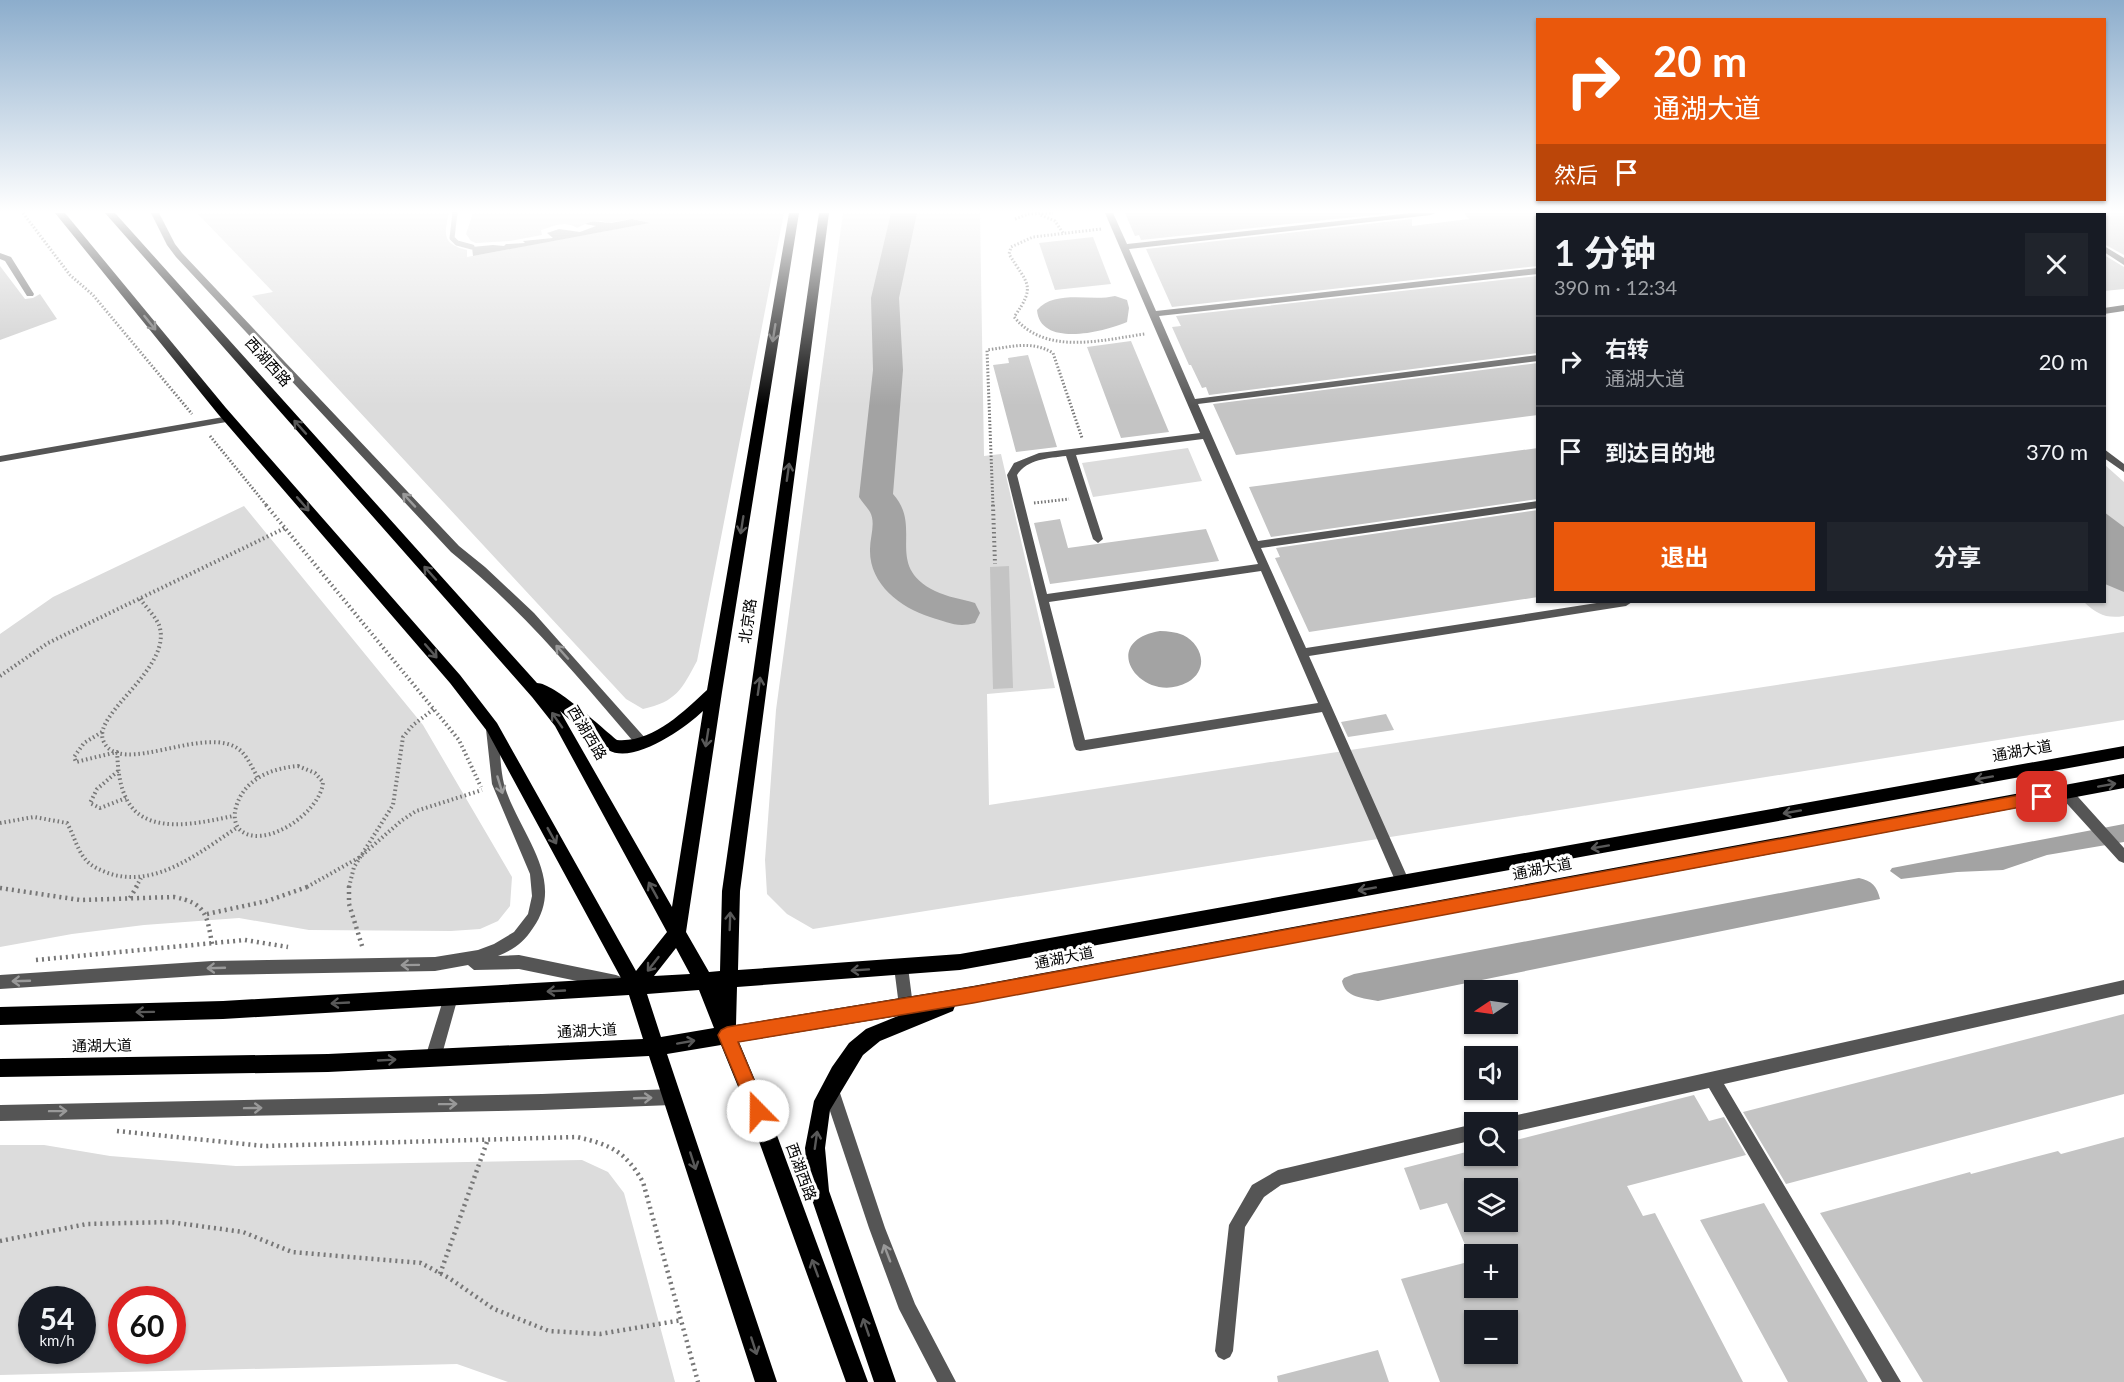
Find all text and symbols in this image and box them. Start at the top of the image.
text: 20 m [1653,36,1747,86]
icon: right [1554,42,1632,120]
text: 通湖大道 [1653,91,1761,124]
icon: arrive [1610,156,1643,189]
text: 然后 [1554,161,1598,188]
text: 1 分钟 [1554,230,1656,274]
button: close [2025,233,2088,296]
text: 390 m · 12:34 [1554,275,1677,299]
one-way arrow [143,315,157,330]
one-way arrow [768,322,779,342]
street label: 西湖西路 [242,333,296,390]
text: 右转 [1605,335,1649,362]
icon: right [1554,345,1587,378]
text: 20 m [2039,348,2088,375]
text: 通湖大道 [1605,366,1685,390]
one-way arrow [293,420,307,435]
icon: arrive [1554,435,1587,468]
text: 370 m [2026,438,2088,465]
text: 到达目的地 [1605,439,1715,466]
one-way arrow [783,462,794,482]
one-way arrow [402,493,416,508]
one-way arrow [296,496,310,511]
one-way arrow [736,515,747,534]
button: 退出 [1554,522,1815,591]
button: 分享 [1827,522,2088,591]
one-way arrow [423,565,437,580]
street label: 北京路 [735,597,759,644]
one-way arrow [424,643,438,658]
one-way arrow [555,645,569,660]
one-way arrow [754,676,765,696]
street label: 西湖西路 [565,702,611,763]
one-way arrow [551,711,564,728]
one-way arrow [701,728,712,748]
street label: 通湖大道 [1991,736,2053,764]
pin [2016,771,2067,822]
one-way arrow [1974,772,1994,783]
one-way arrow [495,775,506,794]
one-way arrow [2096,779,2116,790]
icon: arrive [2025,780,2058,813]
one-way arrow [1783,807,1802,818]
one-way arrow [546,827,558,844]
one-way arrow [1591,842,1610,853]
street label: 通湖大道 [1511,853,1573,883]
one-way arrow [647,881,658,899]
one-way arrow [1357,884,1377,895]
one-way arrow [725,911,736,931]
street label: 通湖大道 [1033,942,1095,972]
one-way arrow [646,956,659,972]
one-way arrow [401,959,421,970]
one-way arrow [206,963,226,974]
one-way arrow [850,964,870,975]
one-way arrow [11,976,31,987]
north arrow [1464,980,1518,1034]
map controls [1464,980,1518,1364]
one-way arrow [546,985,566,996]
one-way arrow [331,998,351,1009]
one-way arrow [136,1007,156,1018]
street label: 通湖大道 [557,1019,617,1041]
street label: 通湖大道 [72,1035,132,1055]
one-way arrow [676,1037,695,1048]
button: sound [1464,1046,1518,1100]
one-way arrow [376,1054,396,1065]
position arrow [726,1079,790,1143]
one-way arrow [633,1092,653,1103]
one-way arrow [438,1098,458,1110]
one-way arrow [243,1102,263,1114]
one-way arrow [48,1106,68,1117]
button: search [1464,1112,1518,1166]
one-way arrow [811,1131,822,1150]
street label: 西湖西路 [783,1140,821,1203]
one-way arrow [688,1151,699,1170]
button: layers [1464,1178,1518,1232]
button: + [1464,1244,1518,1298]
one-way arrow [880,1245,891,1263]
one-way arrow [809,1259,820,1278]
speed limit sign: 60 [108,1286,186,1364]
text: 54 [40,1300,74,1336]
button: − [1464,1310,1518,1364]
one-way arrow [859,1318,870,1337]
text: km/h [39,1331,75,1349]
one-way arrow [750,1336,761,1355]

